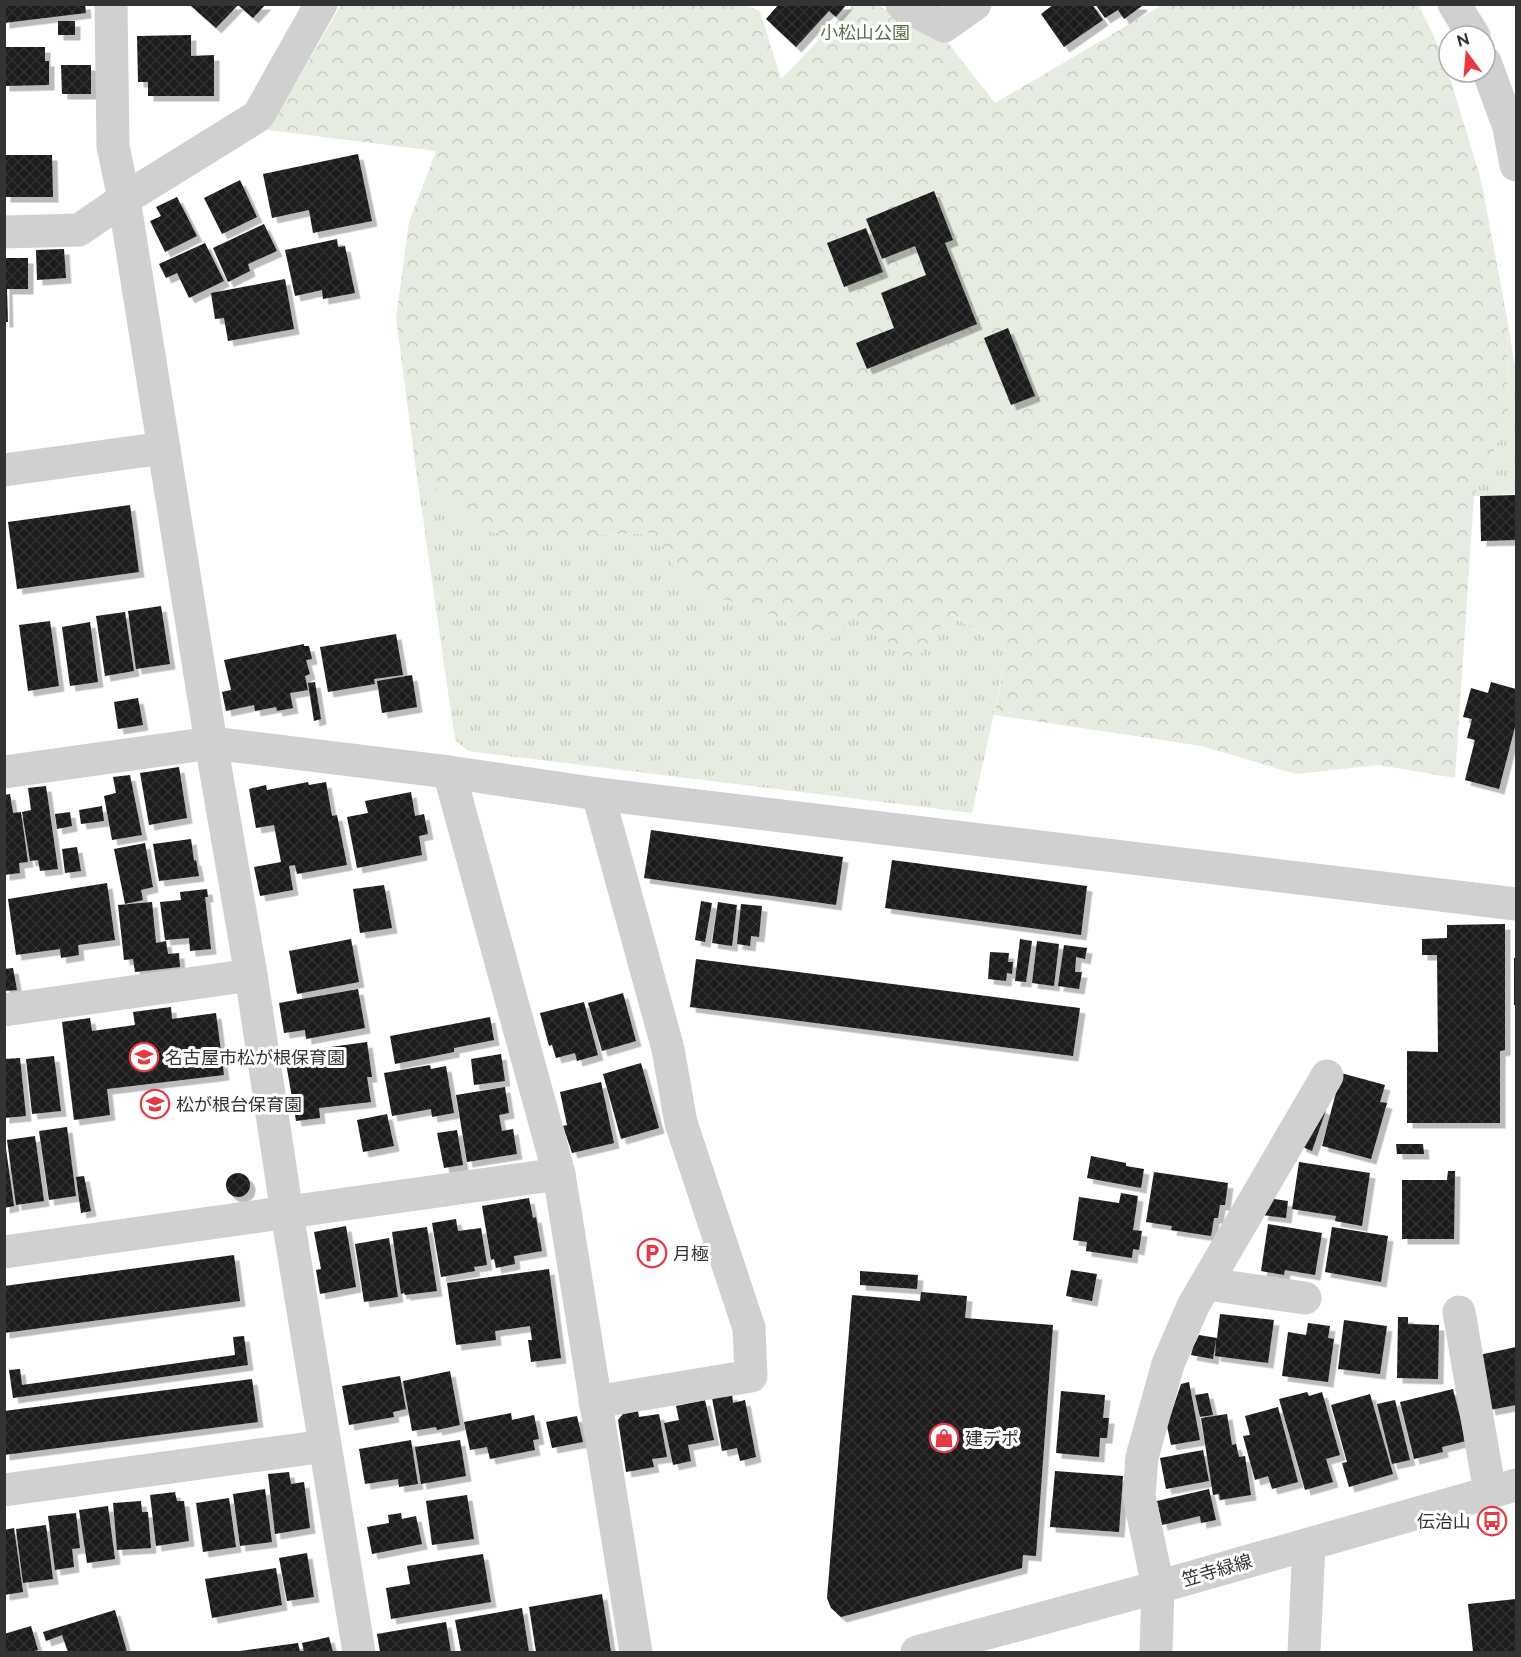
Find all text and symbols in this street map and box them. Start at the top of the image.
park label: 小松山公園 [820,22,910,43]
north arrow [1437,24,1497,84]
text: N [1455,29,1471,51]
school or university icon: 名古屋市松が根保育園 [128,1041,160,1073]
place label: 名古屋市松が根保育園 [165,1047,345,1068]
school or university icon: 松が根台保育園 [139,1088,171,1120]
place label: 松が根台保育園 [176,1094,302,1115]
parking icon: 月極 [636,1237,668,1269]
place label: 月極 [673,1243,709,1264]
shop icon: 建デポ [928,1422,960,1454]
place label: 建デポ [965,1428,1019,1449]
bus stop icon: 伝治山 [1476,1505,1508,1537]
place label: 伝治山 [1417,1511,1471,1532]
street label: 笠寺緑線 [1180,1550,1254,1590]

